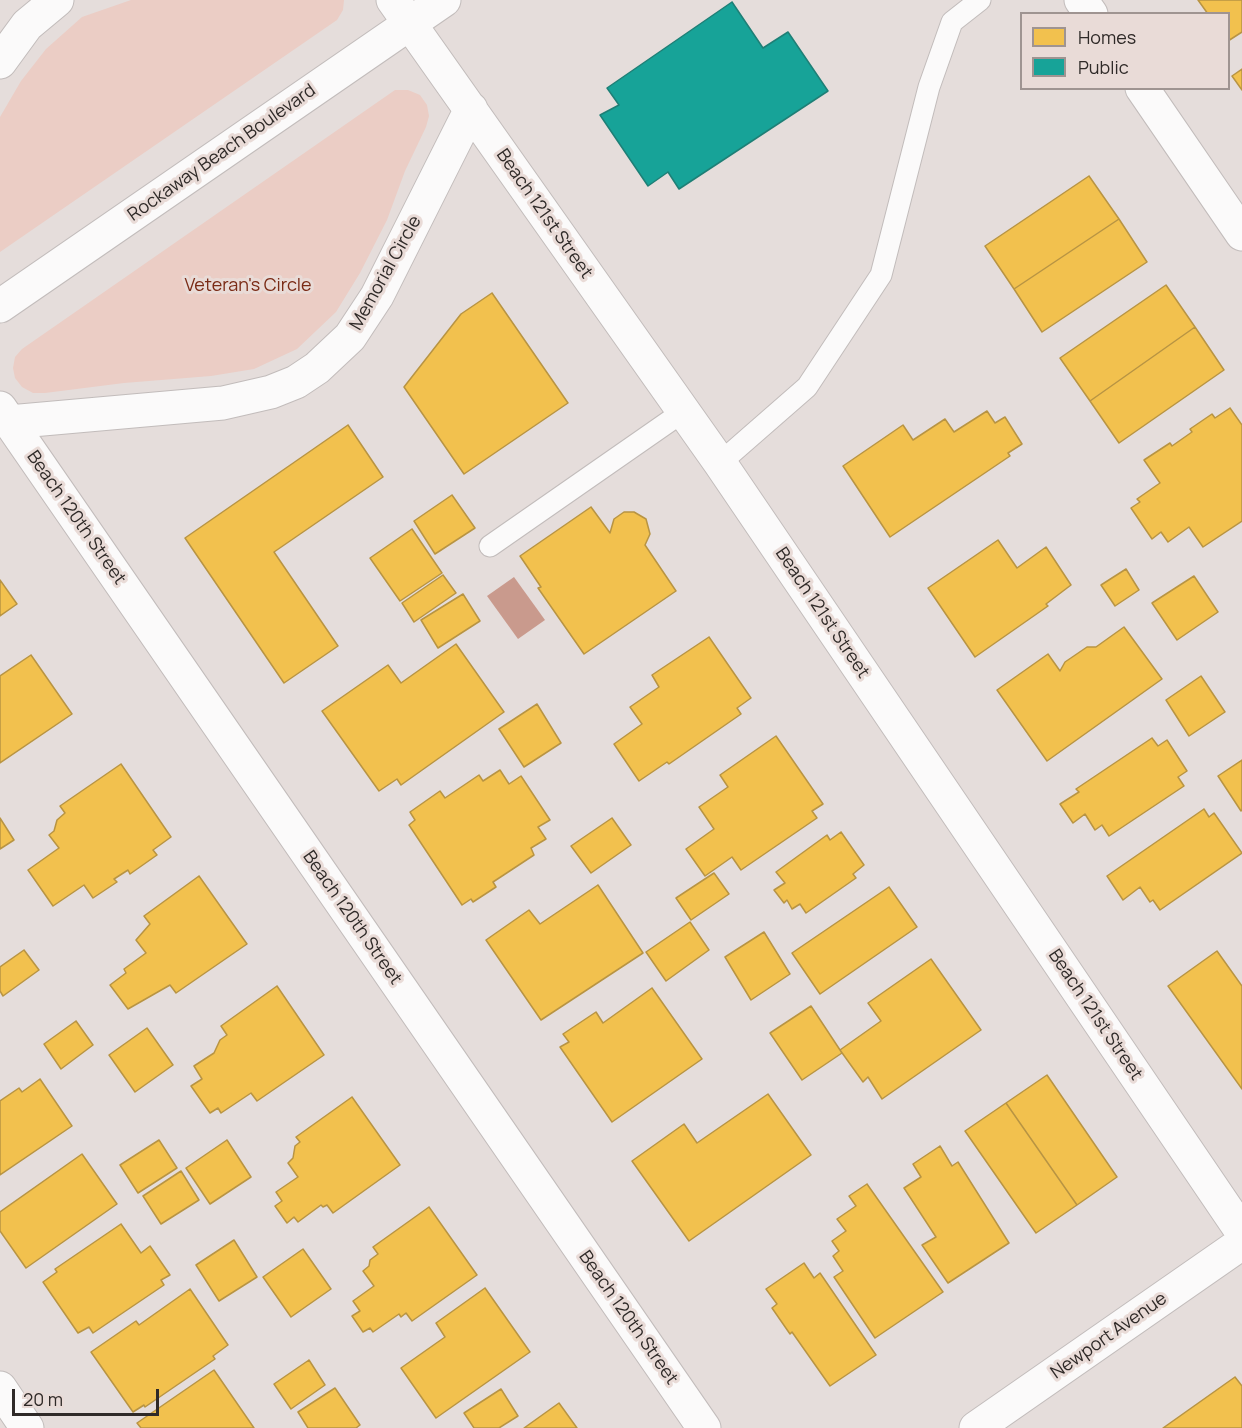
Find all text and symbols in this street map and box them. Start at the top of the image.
legend [1020,12,1230,90]
text: Homes [1078,25,1136,49]
text: Public [1078,55,1129,79]
street label: Rockaway Beach Boulevard [124,80,320,226]
street label: Beach 121st Street [491,145,597,283]
street label: Memorial Circle [346,212,426,334]
park label: Veteran's Circle [184,275,312,297]
street label: Beach 120th Street [22,447,130,589]
street label: Beach 121st Street [770,544,874,682]
street label: Beach 120th Street [298,847,406,989]
street label: Beach 121st Street [1043,946,1147,1084]
street label: Beach 120th Street [574,1247,682,1389]
street label: Newport Avenue [1047,1288,1171,1384]
scale bar [15,1377,162,1415]
text: 20 m [23,1387,63,1411]

